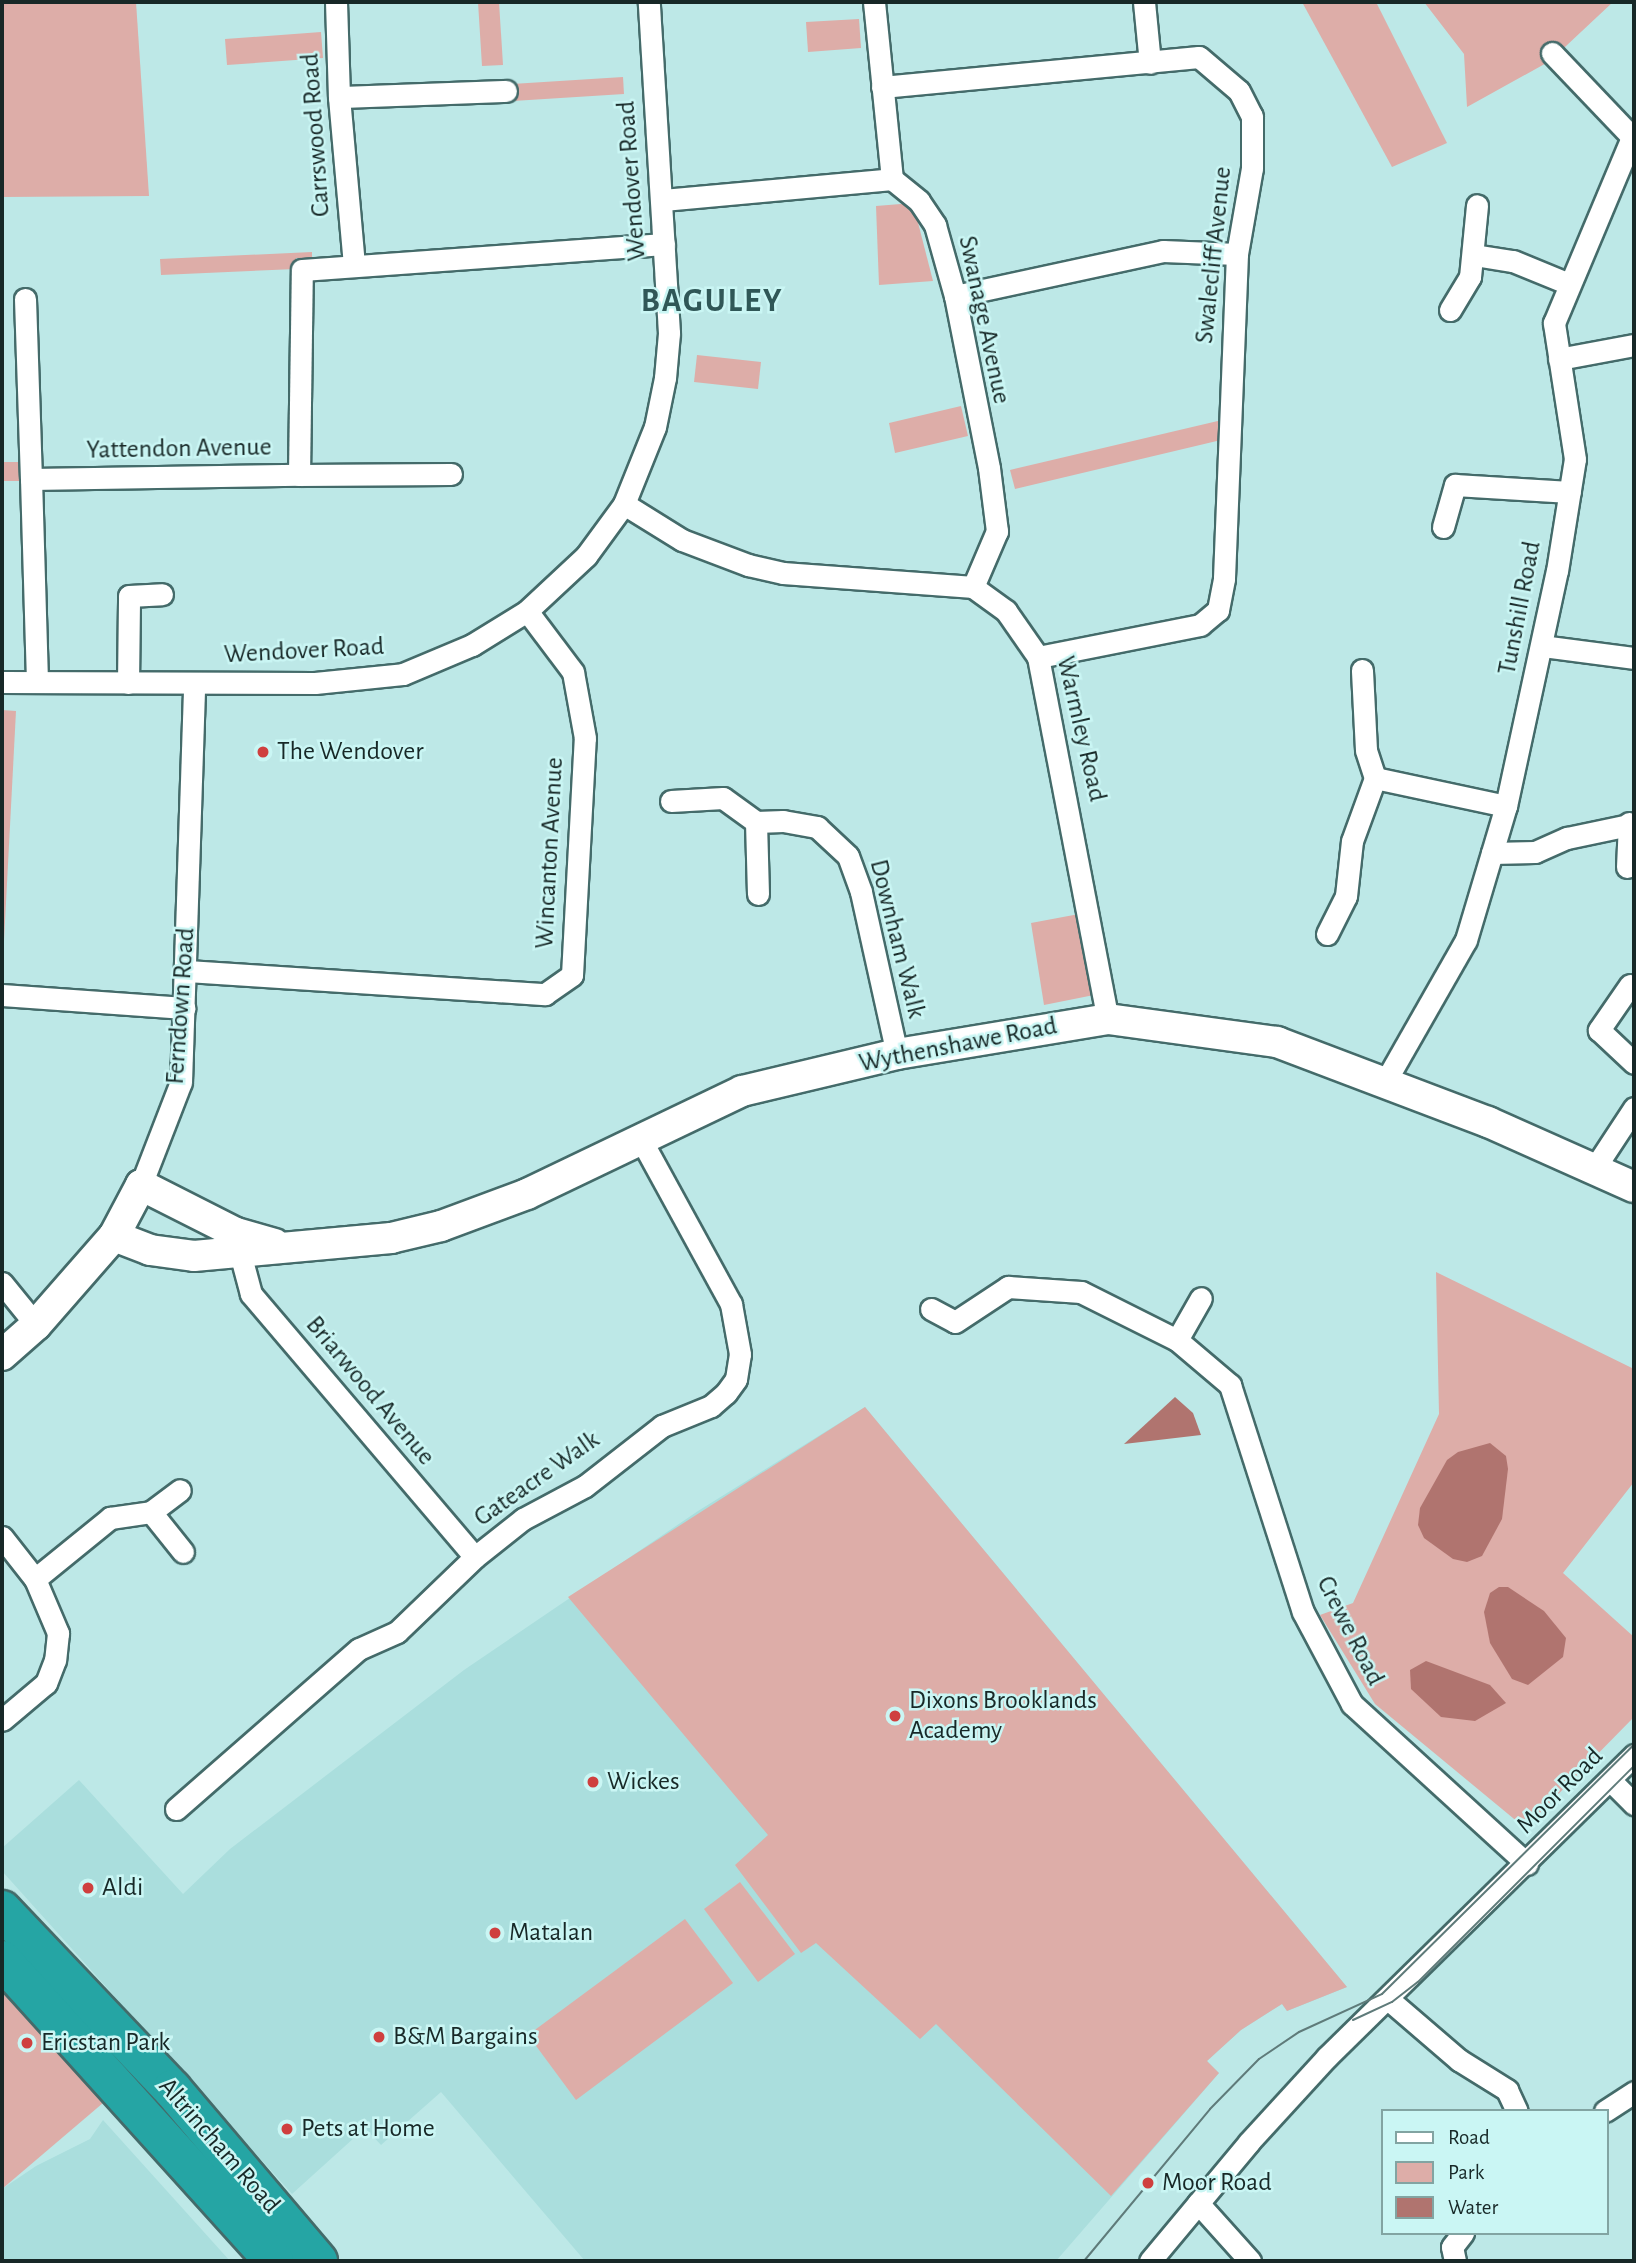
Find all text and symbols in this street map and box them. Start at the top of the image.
street label: Carrswood Road [295,52,337,218]
street label: Wendover Road [611,100,653,262]
street label: Swalecliff Avenue [1189,165,1239,345]
street label: Swanage Avenue [951,233,1017,407]
district label: BAGULEY [642,282,782,322]
street label: Yattendon Avenue [86,432,272,466]
street label: Tunshill Road [1492,539,1548,677]
street label: Wendover Road [223,631,385,671]
street label: Warmley Road [1049,653,1113,805]
place label: The Wendover [277,736,424,768]
marker: The Wendover [255,744,271,760]
street label: Wincanton Avenue [529,756,571,950]
street label: Downham Walk [862,856,932,1022]
street label: Ferndown Road [160,927,202,1085]
street label: Wythenshawe Road [856,1011,1060,1079]
street label: Briarwood Avenue [299,1310,441,1472]
street label: Gateacre Walk [468,1424,606,1534]
street label: Crewe Road [1309,1571,1391,1691]
place label: Dixons Brooklands Academy [909,1685,1097,1746]
marker: Dixons Brooklands Academy [887,1708,903,1724]
street label: Moor Road [1510,1741,1610,1841]
place label: Wickes [607,1766,680,1798]
marker: Wickes [585,1774,601,1790]
place label: Aldi [102,1872,143,1904]
marker: Aldi [80,1880,96,1896]
place label: Matalan [509,1917,593,1949]
marker: Matalan [487,1925,503,1941]
place label: B&M Bargains [393,2021,538,2053]
place label: Ericstan Park [41,2027,170,2059]
marker: B&M Bargains [371,2029,387,2045]
marker: Ericstan Park [19,2035,35,2051]
street label: Altrincham Road [151,2072,287,2220]
legend [1380,2109,1608,2235]
place label: Pets at Home [301,2113,435,2145]
marker: Pets at Home [279,2121,295,2137]
text: Road [1448,2127,1490,2148]
text: Park [1448,2162,1484,2183]
place label: Moor Road [1162,2167,1272,2199]
marker: Moor Road [1140,2175,1156,2191]
text: Water [1448,2197,1498,2218]

